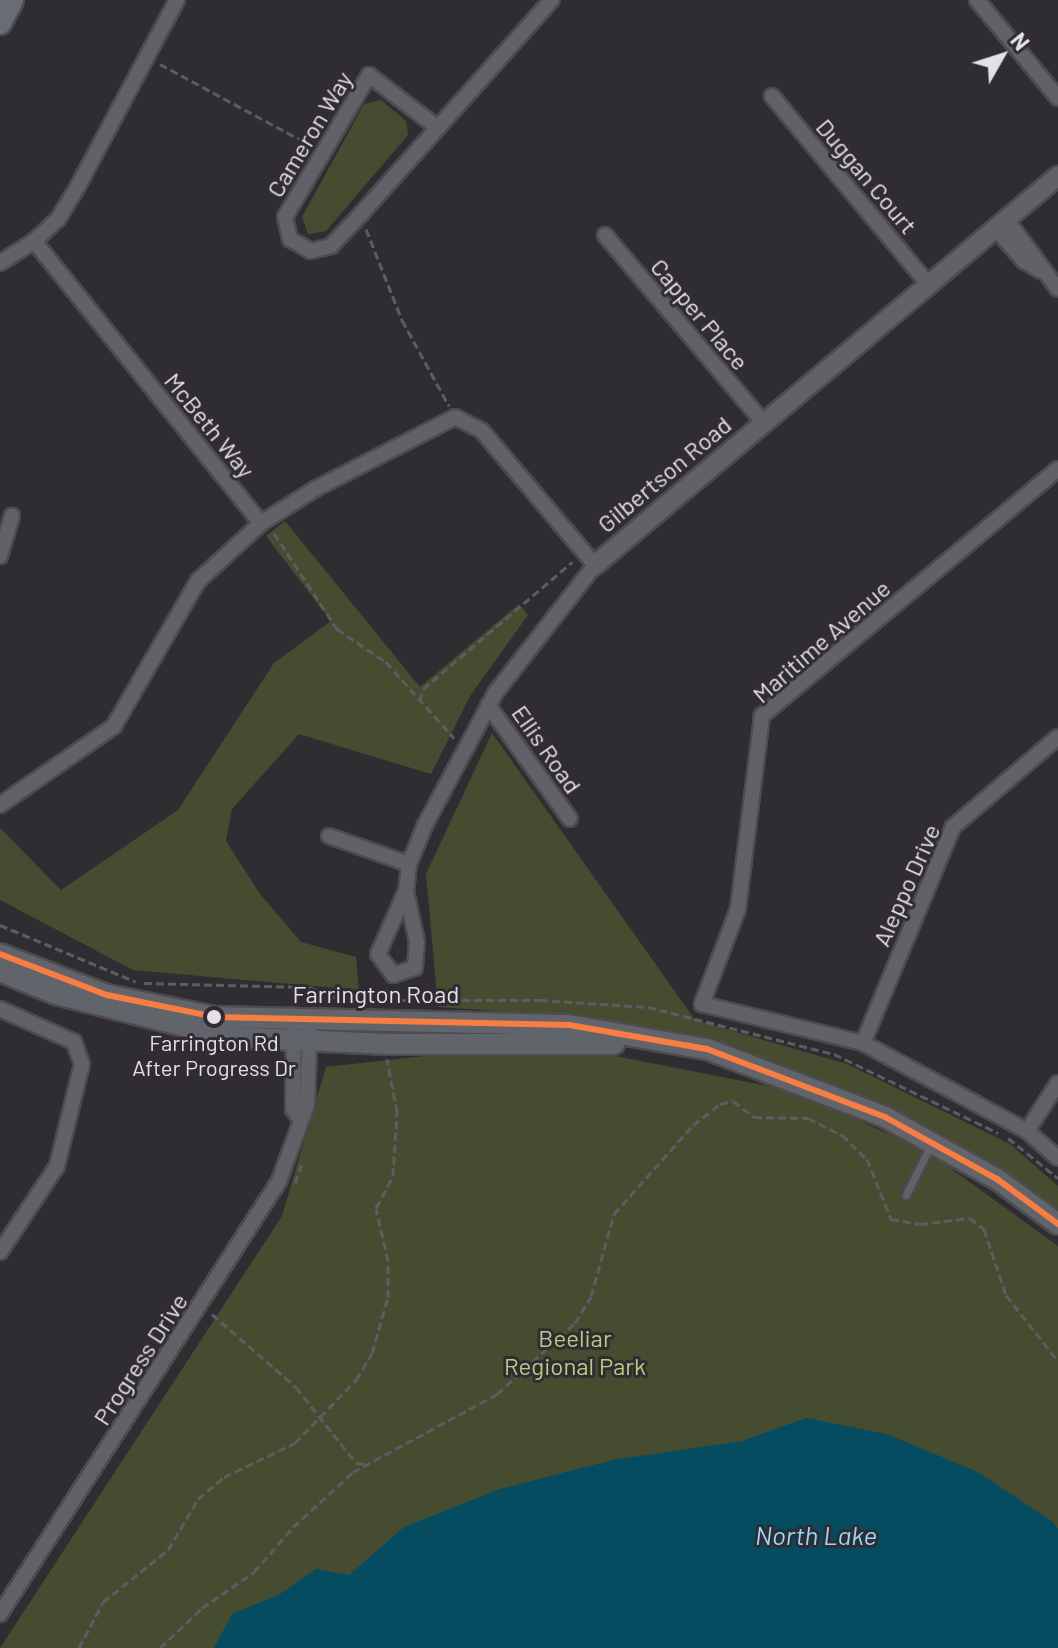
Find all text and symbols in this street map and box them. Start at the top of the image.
north arrow [962,16,1042,96]
text: N [1006,27,1035,55]
street label: Cameron Way [260,66,358,202]
street label: Duggan Court [811,113,923,239]
street label: Capper Place [645,252,755,376]
street label: McBeth Way [159,367,261,483]
street label: Gilbertson Road [591,410,737,538]
street label: Maritime Avenue [746,573,896,709]
street label: Ellis Road [506,699,588,799]
street label: Aleppo Drive [866,820,946,950]
street label: Farrington Road [293,980,459,1008]
marker: Farrington Rd After Progress Dr [206,1009,222,1025]
place label: Farrington Rd After Progress Dr [132,1029,296,1080]
street label: Progress Drive [87,1288,193,1430]
park label: Beeliar Regional Park [504,1324,646,1380]
water label: North Lake [755,1519,877,1551]

